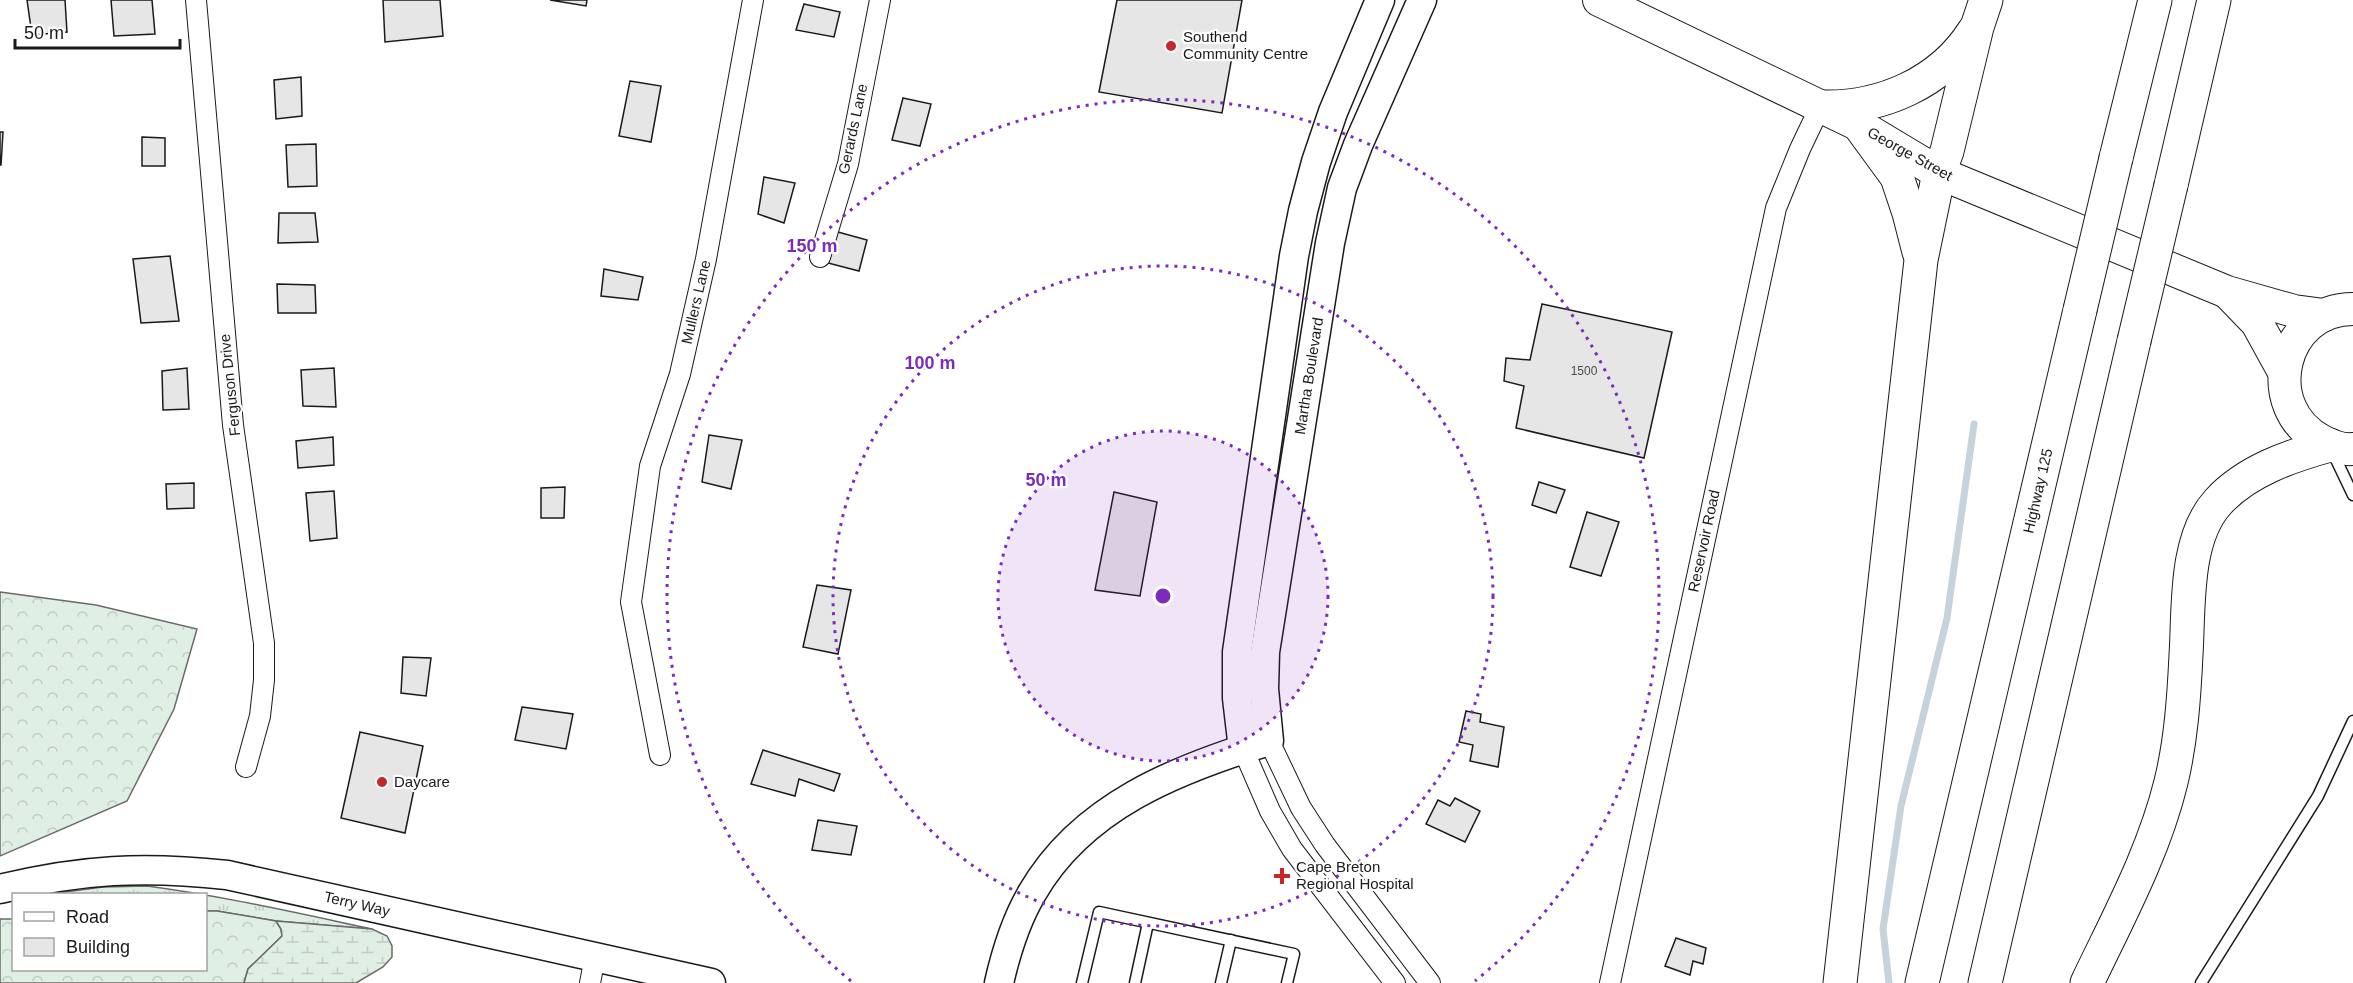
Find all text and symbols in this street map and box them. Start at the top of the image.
scale bar [15,12,180,50]
text: 50 m [24,23,64,43]
place label: Southend Community Centre [1183,28,1308,62]
marker: Southend Community Centre [1164,39,1178,53]
street label: Gerards Lane [835,82,870,176]
street label: George Street [1865,123,1956,184]
text: 150 m [786,236,838,256]
street label: Mullers Lane [678,258,713,346]
street label: Martha Boulevard [1291,316,1326,436]
street label: Ferguson Drive [216,333,243,437]
text: 100 m [904,353,956,373]
house number: 1500 [1571,364,1598,378]
street label: Highway 125 [2019,447,2056,535]
text: 50 m [1025,470,1067,490]
street label: Reservoir Road [1684,488,1723,594]
centre of rings [1153,586,1173,606]
place label: Daycare [394,773,450,790]
marker: Daycare [375,775,389,789]
place label: Cape Breton Regional Hospital [1296,858,1414,892]
marker: Cape Breton Regional Hospital [1273,867,1291,885]
street label: Terry Way [323,888,392,919]
legend [12,893,207,971]
text: Road [66,907,109,927]
text: Building [66,937,130,957]

